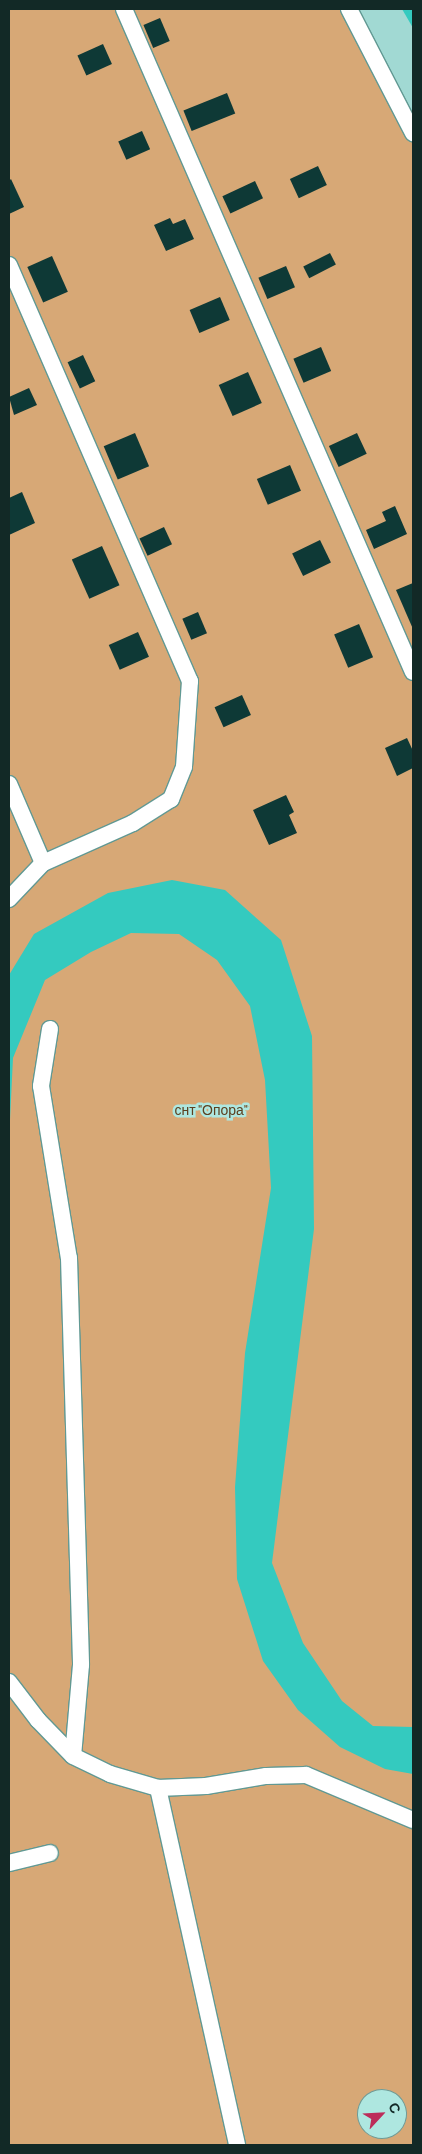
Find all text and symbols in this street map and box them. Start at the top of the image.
park label: снт "Опора" [174,1102,248,1118]
north arrow [357,2089,407,2139]
text: С [385,2100,405,2116]

